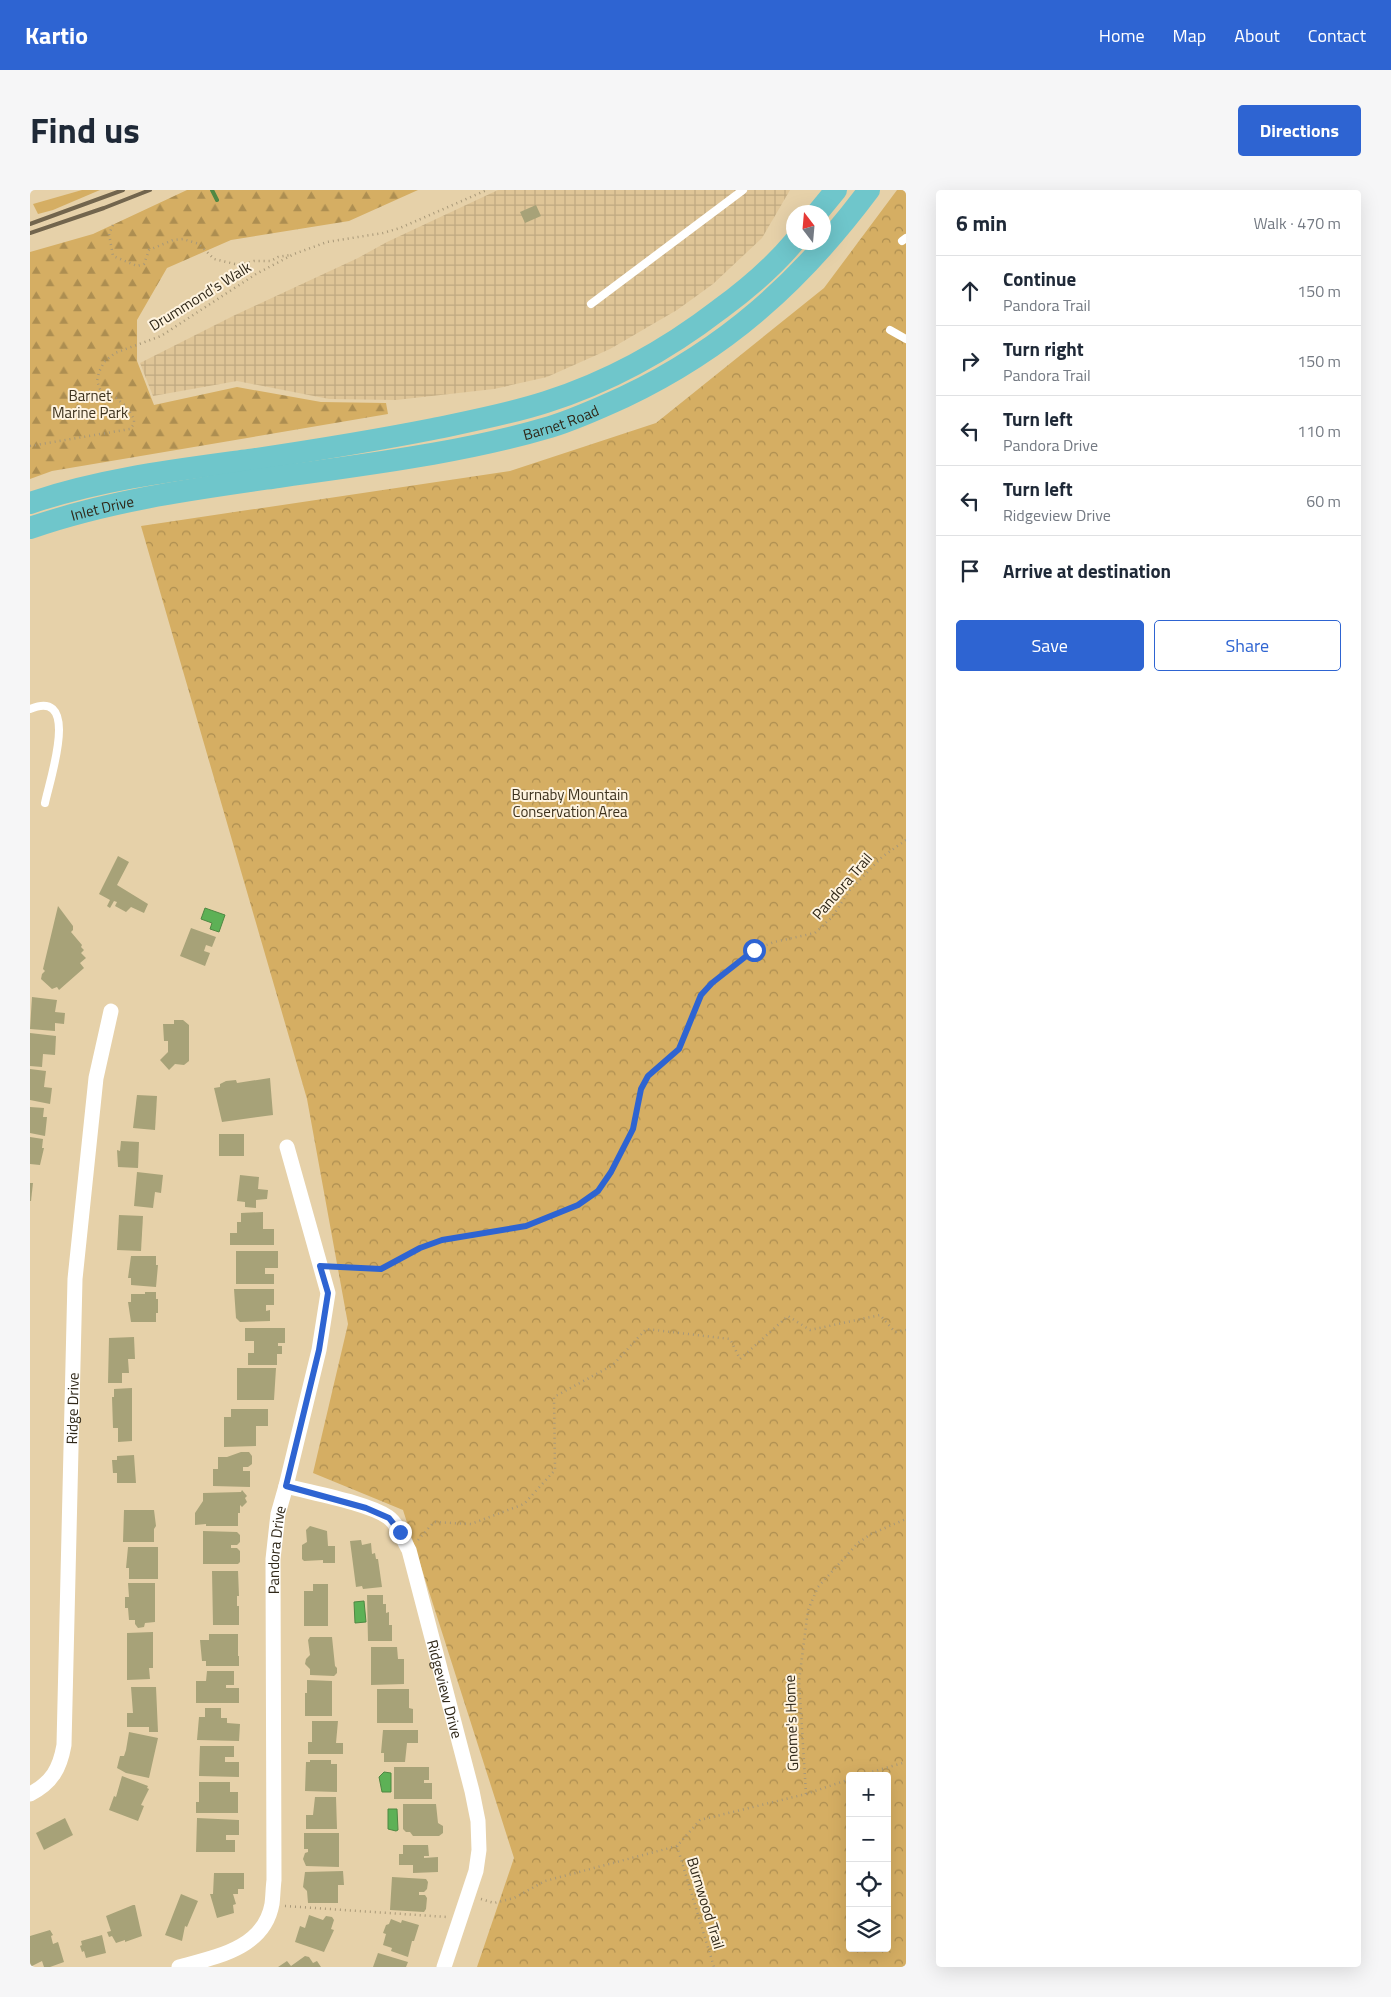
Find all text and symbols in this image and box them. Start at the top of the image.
text: Kartio [25,17,88,53]
text: Home [1099,22,1145,49]
text: Map [1173,22,1206,49]
text: About [1234,22,1280,49]
text: Contact [1308,22,1366,49]
text: Find us [30,103,140,157]
button: Directions [1238,105,1361,156]
north arrow [786,205,831,250]
text: 6 min [956,207,1007,239]
text: Walk · 470 m [1253,211,1341,235]
street label: Drummond's Walk [145,255,255,337]
text: Continue [1003,264,1076,293]
icon: ahead [956,277,984,305]
text: 150 m [1297,279,1341,303]
text: Pandora Trail [1003,293,1091,317]
text: Turn right [1003,334,1084,363]
icon: right [956,347,984,375]
text: 150 m [1297,349,1341,373]
text: Pandora Trail [1003,363,1091,387]
park label: Barnet Marine Park [52,384,128,424]
street label: Barnet Road [520,398,602,446]
text: Turn left [1003,404,1073,433]
icon: left [956,417,984,445]
text: 110 m [1297,419,1341,443]
text: Pandora Drive [1003,433,1098,457]
text: Turn left [1003,474,1073,503]
icon: left [956,487,984,515]
street label: Inlet Drive [68,489,136,526]
text: 60 m [1306,489,1341,513]
text: Ridgeview Drive [1003,503,1111,527]
text: Arrive at destination [1003,556,1171,585]
icon: arrive [956,557,984,585]
button: Save [956,620,1144,671]
button: Share [1154,620,1341,671]
park label: Burnaby Mountain Conservation Area [512,783,628,823]
street label: Pandora Trail [806,847,878,925]
route start [743,939,766,962]
street label: Ridge Drive [60,1372,84,1445]
street label: Pandora Drive [261,1503,291,1594]
route end [389,1521,412,1544]
street label: Ridgeview Drive [421,1637,469,1741]
street label: Gnome's Home [778,1674,804,1772]
map controls [846,1772,891,1952]
button: + [846,1772,891,1817]
button: − [846,1817,891,1862]
street label: Burnwood Trail [681,1854,731,1952]
button: locate [846,1862,891,1907]
button: layers [846,1907,891,1952]

